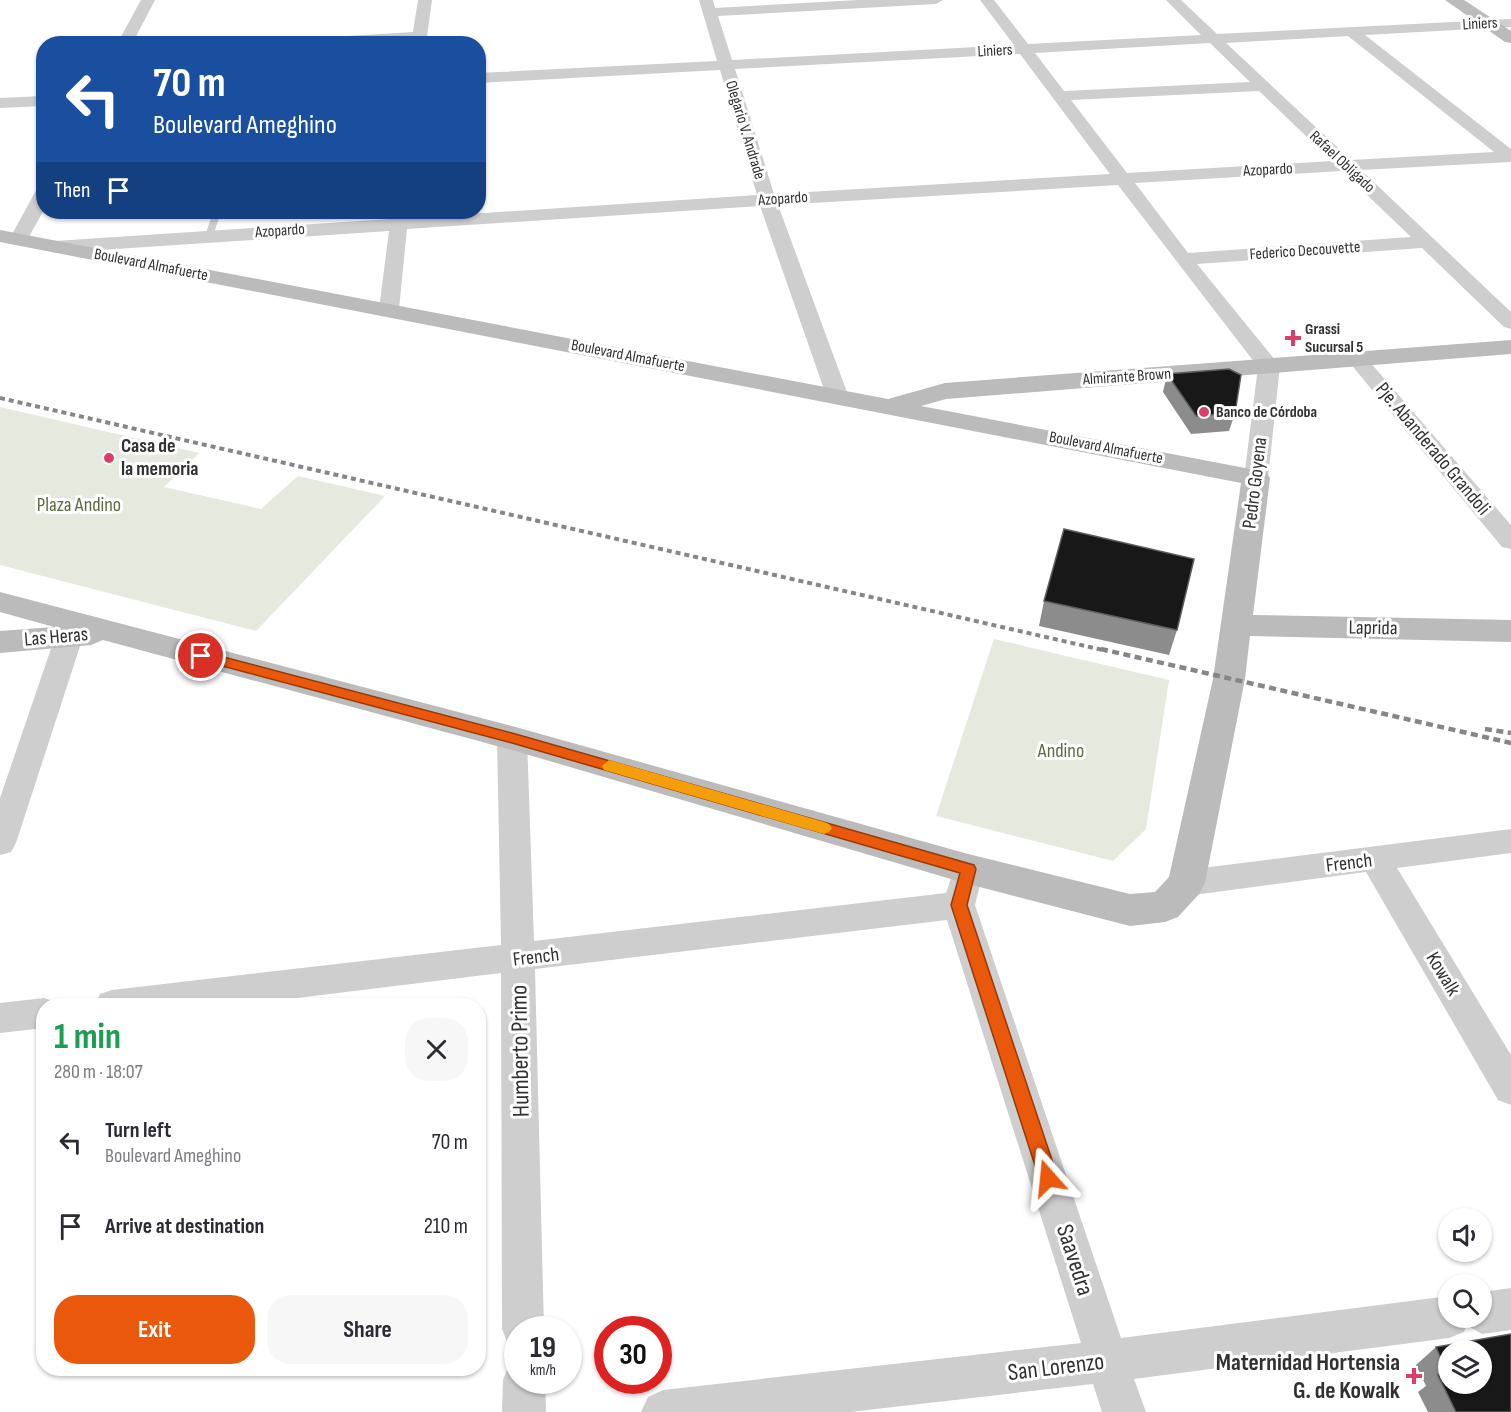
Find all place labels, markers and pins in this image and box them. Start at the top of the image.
place label: Grassi Sucursal 5 [1305,320,1363,357]
marker: Grassi Sucursal 5 [1286,331,1300,345]
place label: Banco de Córdoba [1216,403,1317,422]
marker: Banco de Córdoba [1197,405,1211,419]
place label: Casa de la memoria [121,434,199,481]
marker: Casa de la memoria [102,451,116,465]
pin [175,630,226,681]
place label: Maternidad Hortensia G. de Kowalk [1216,1348,1400,1405]
marker: Maternidad Hortensia G. de Kowalk [1405,1367,1423,1385]

